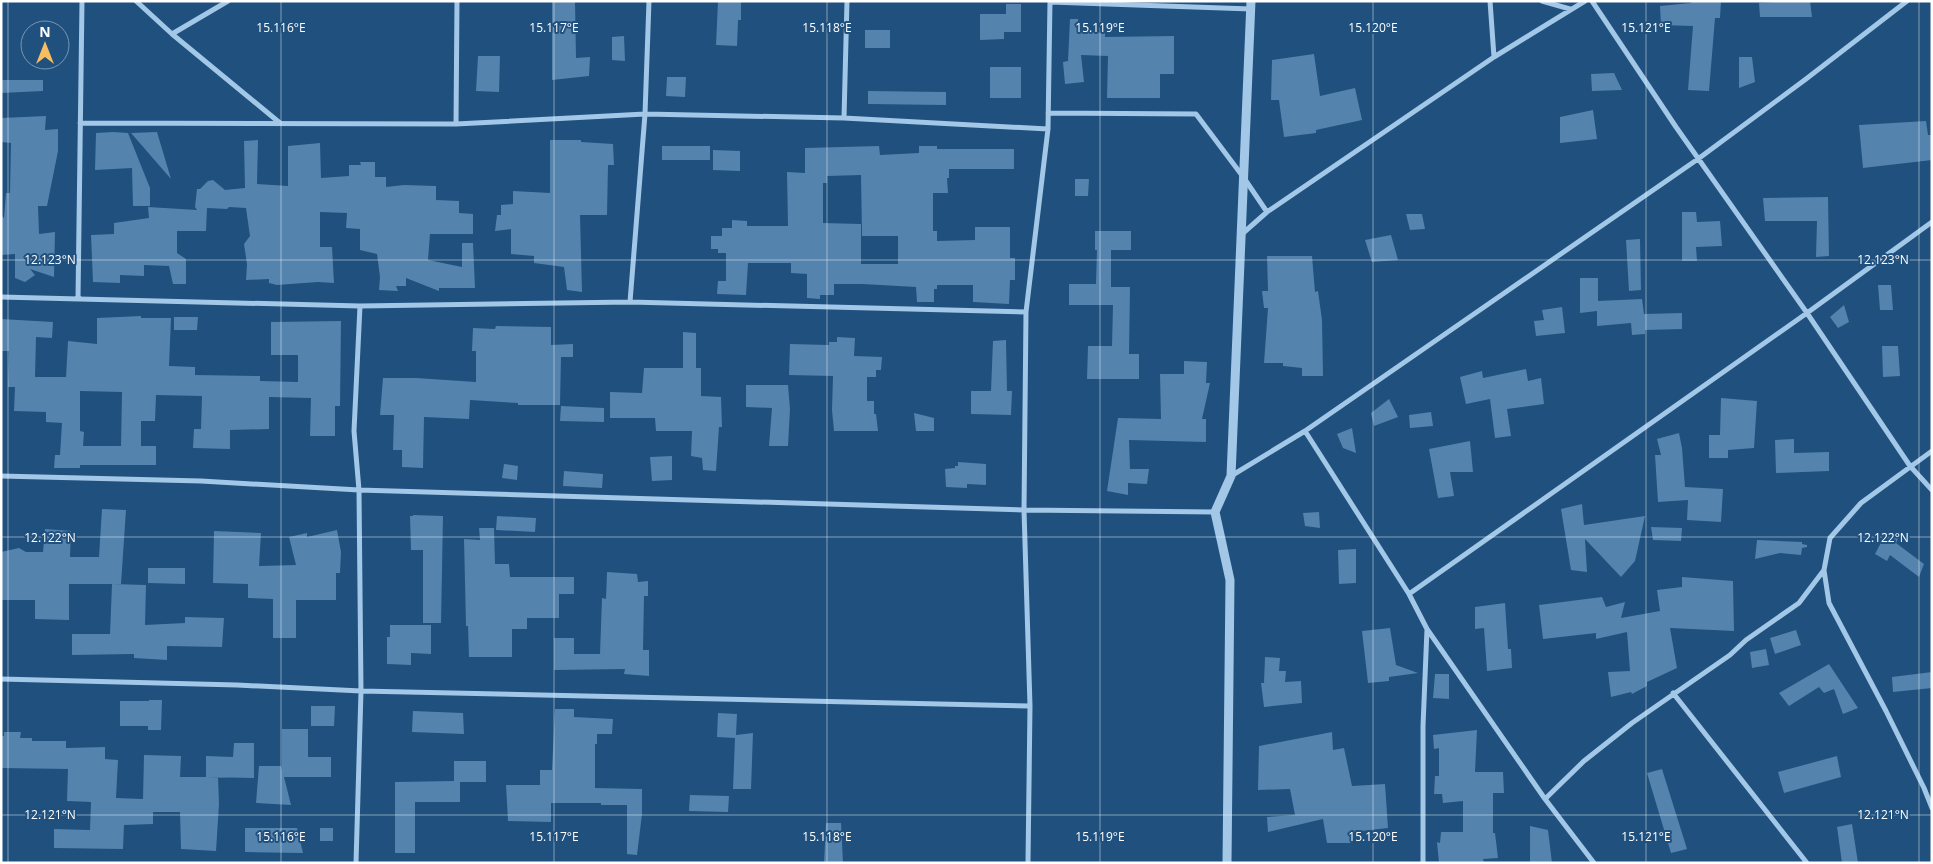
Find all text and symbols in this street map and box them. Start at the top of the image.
text: 15.116°E [256,19,306,36]
text: 15.117°E [529,19,579,36]
text: 15.118°E [802,19,852,36]
text: 15.119°E [1075,19,1125,36]
text: 15.120°E [1348,19,1398,36]
text: 15.121°E [1621,19,1671,36]
north arrow [20,20,70,70]
text: N [39,22,51,41]
text: 12.123°N [24,251,76,268]
text: 12.123°N [1857,251,1909,268]
text: 12.122°N [24,529,76,546]
text: 12.122°N [1857,529,1909,546]
text: 12.121°N [24,806,76,823]
text: 12.121°N [1857,806,1909,823]
text: 15.116°E [256,828,306,845]
text: 15.117°E [529,828,579,845]
text: 15.118°E [802,828,852,845]
text: 15.119°E [1075,828,1125,845]
text: 15.120°E [1348,828,1398,845]
text: 15.121°E [1621,828,1671,845]

